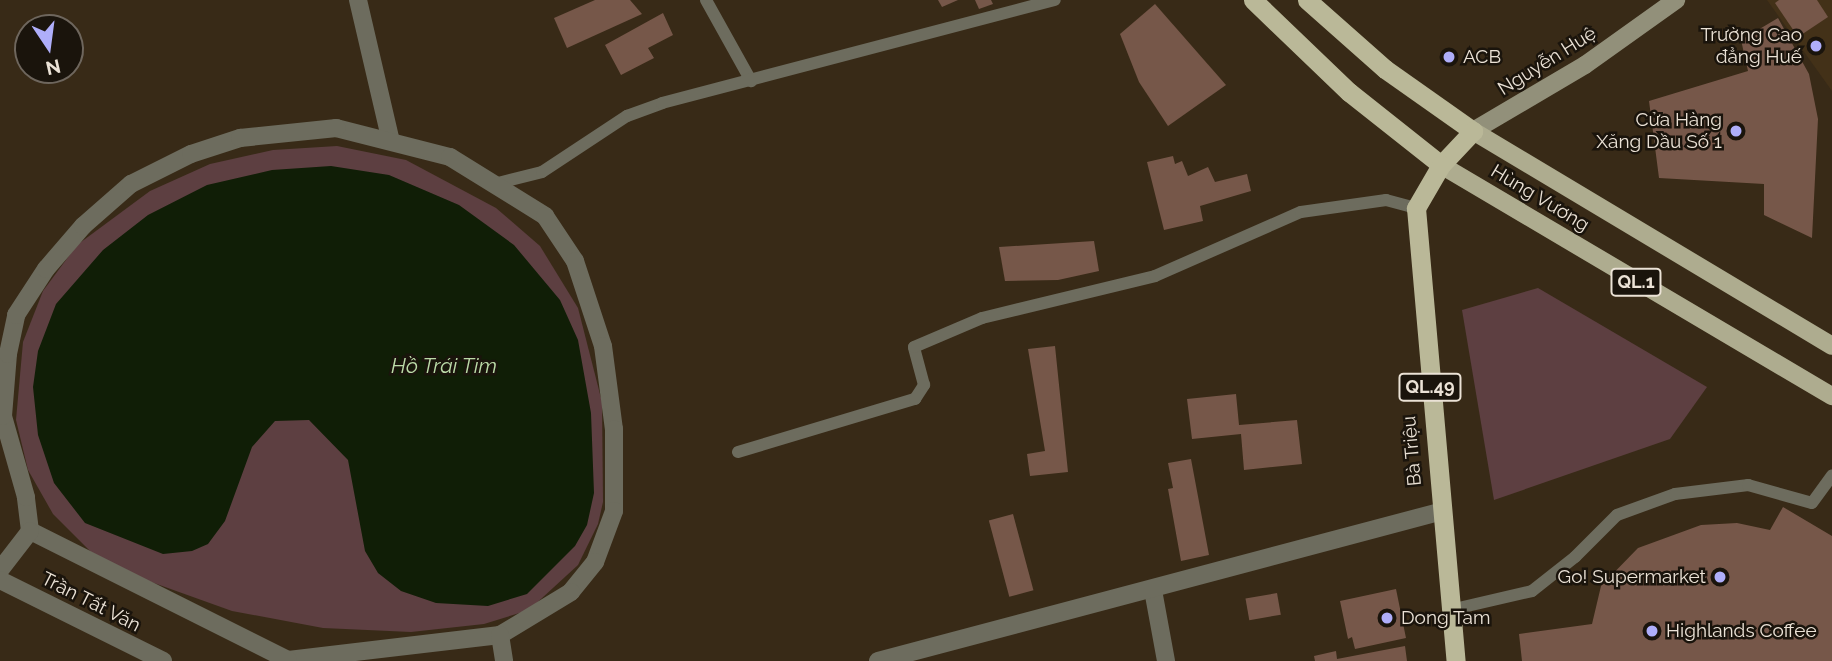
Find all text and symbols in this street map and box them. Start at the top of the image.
north arrow [14,14,84,84]
street label: Nguyễn Huệ [1494,22,1600,100]
place label: Trường Cao đẳng Huế [1700,24,1802,68]
marker: Trường Cao đẳng Huế [1808,38,1824,54]
place label: ACB [1463,46,1501,68]
marker: ACB [1441,49,1457,65]
text: N [44,55,63,80]
place label: Cửa Hàng Xăng Dầu Số 1 [1596,109,1722,153]
marker: Cửa Hàng Xăng Dầu Số 1 [1728,123,1744,139]
street label: Hùng Vương [1486,160,1594,236]
road number: QL.1 [1610,268,1662,296]
water label: Hồ Trái Tim [390,353,498,379]
road number: QL.49 [1397,372,1463,402]
street label: Bà Triệu [1398,415,1426,487]
place label: Go! Supermarket [1558,566,1706,588]
street label: Trần Tất Văn [37,567,145,637]
marker: Go! Supermarket [1712,569,1728,585]
place label: Dong Tam [1401,607,1491,629]
marker: Dong Tam [1379,610,1395,626]
place label: Highlands Coffee [1666,620,1817,642]
marker: Highlands Coffee [1644,623,1660,639]

